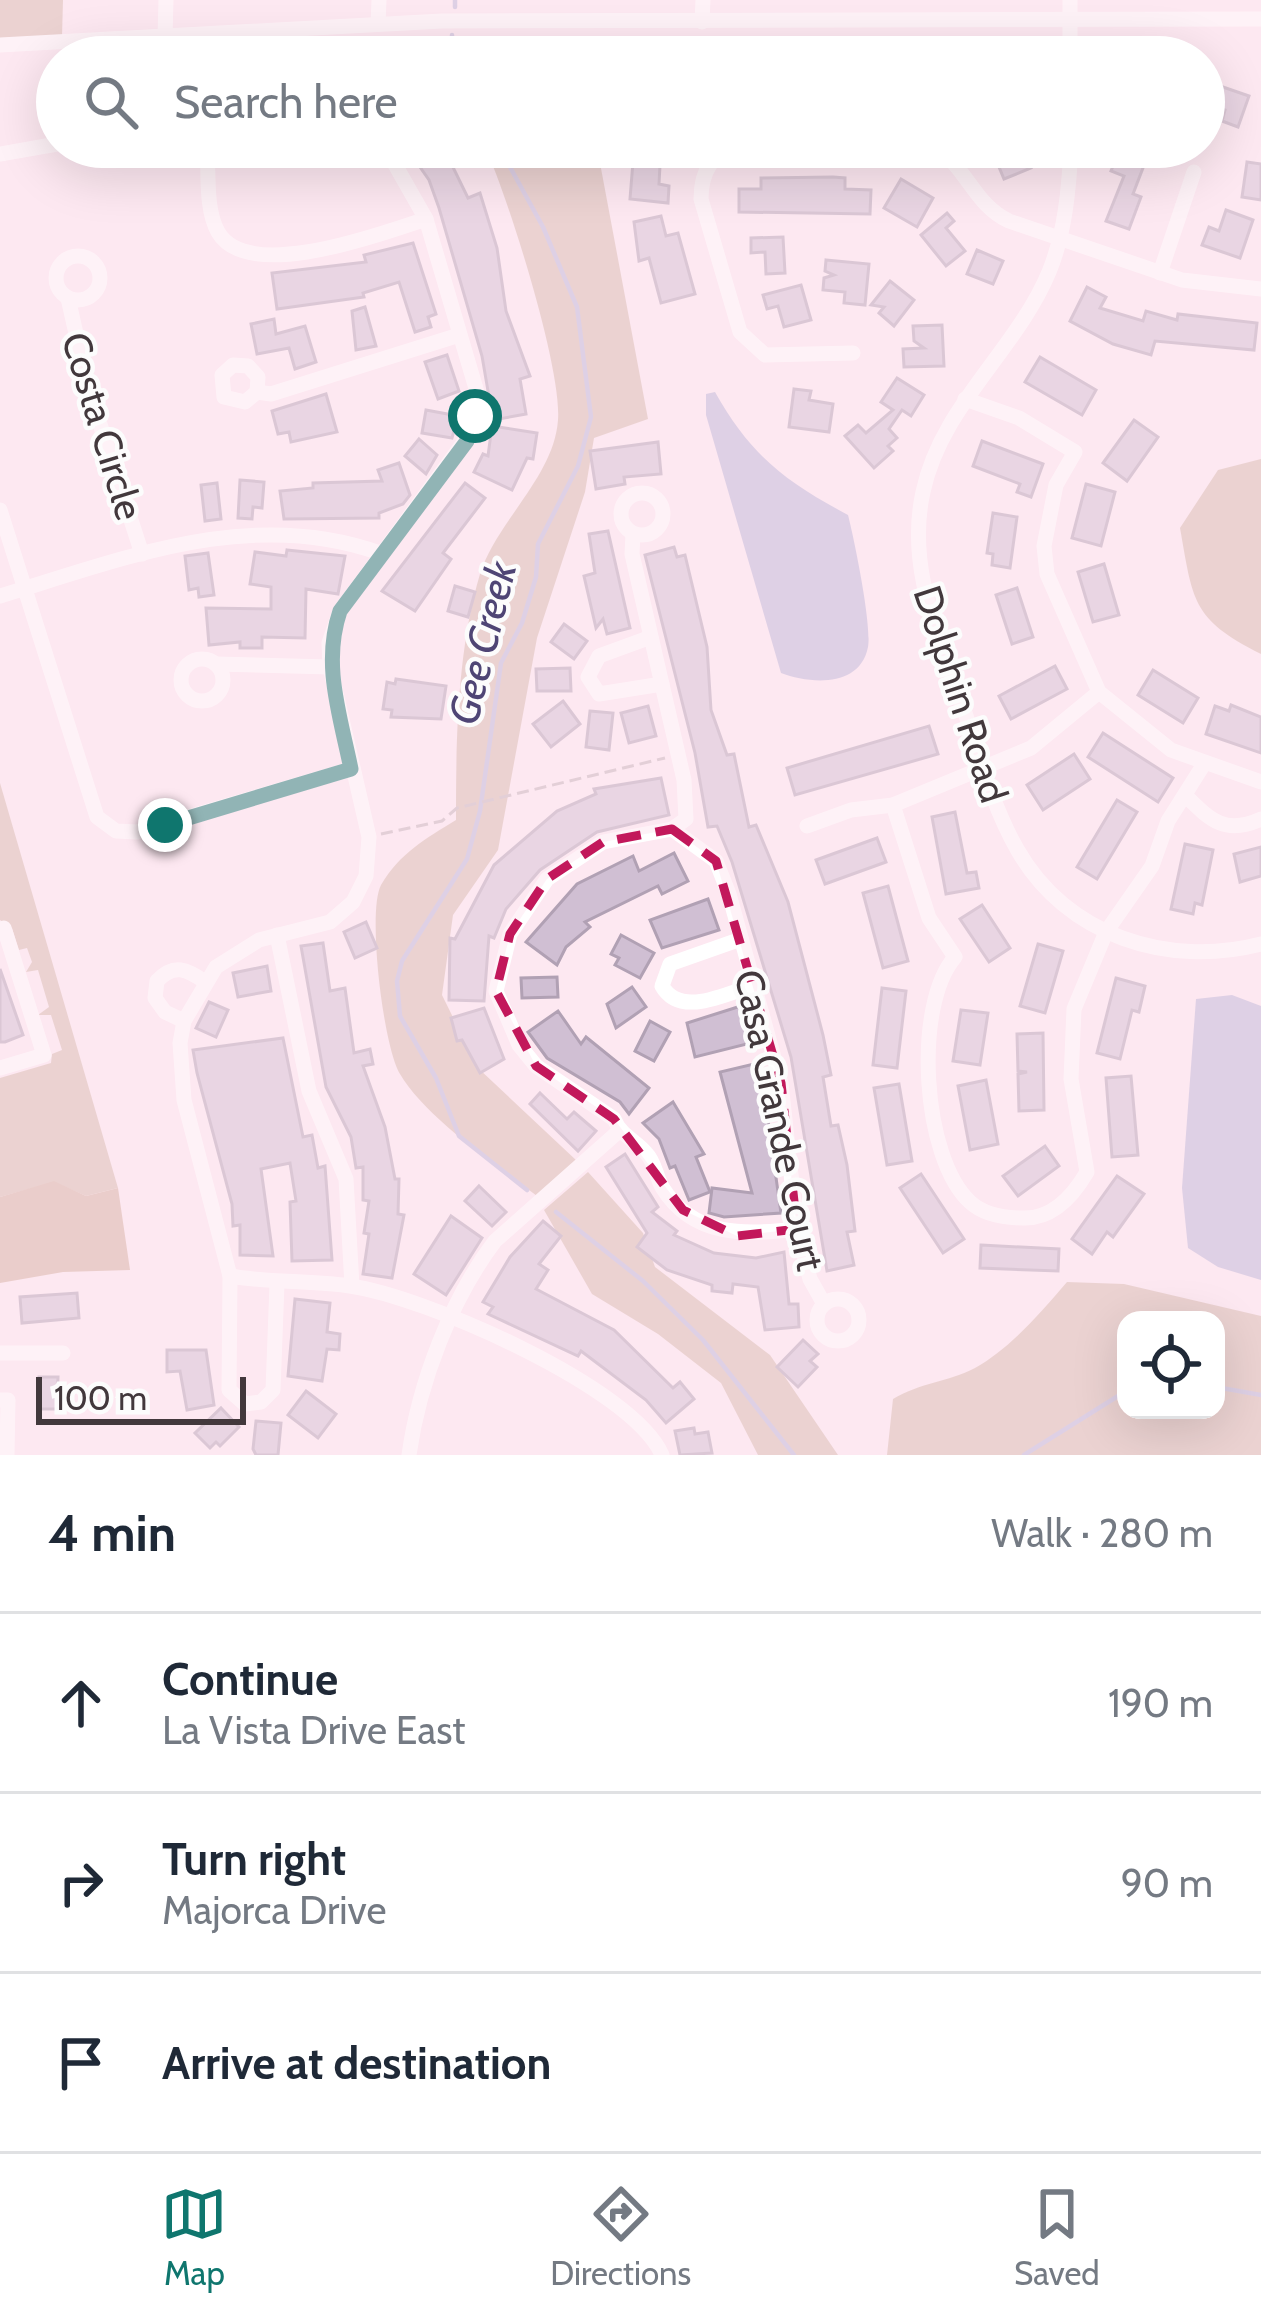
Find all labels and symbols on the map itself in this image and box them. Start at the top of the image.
street label: Costa Circle [52,326,154,526]
route start [448,389,502,443]
water label: Gee Creek [437,555,528,730]
street label: Dolphin Road [903,580,1019,808]
route end [138,798,192,852]
street label: Casa Grande Court [725,965,835,1275]
scale bar [36,1371,246,1424]

